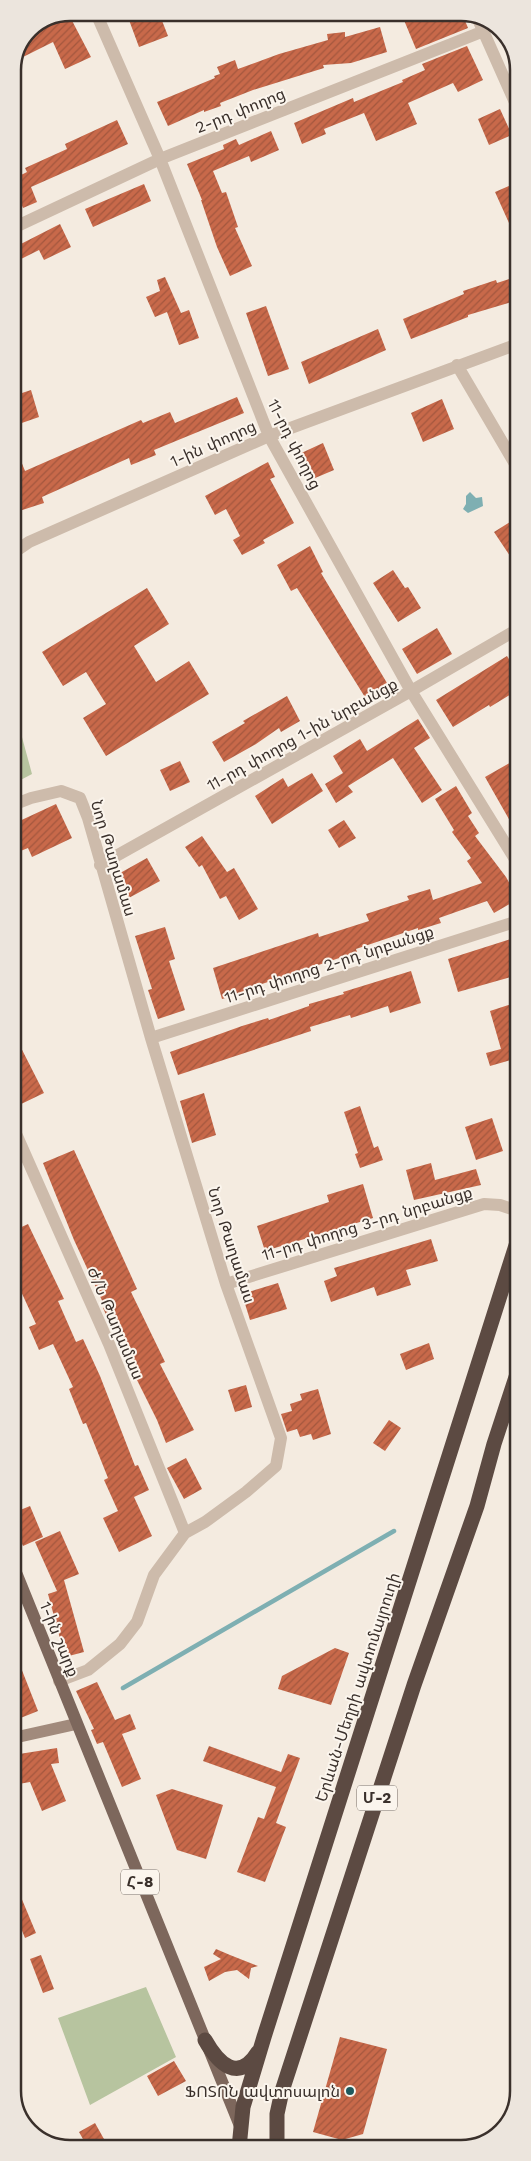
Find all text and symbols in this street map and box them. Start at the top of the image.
street label: 2-րդ փողոց [192,84,288,137]
street label: 11-րդ փողոց [264,396,325,493]
street label: 1-ին փողոց [167,416,259,471]
street label: 11-րդ փողոց 1-ին նրբանցք [204,674,401,795]
street label: Նոր Թաղամաս [87,798,140,919]
street label: 11-րդ փողոց 2-րդ նրբանցք [222,922,436,1007]
street label: 11-րդ փողոց 3-րդ նրբանցք [260,1182,475,1265]
street label: Նոր Թաղամաս [204,1185,259,1305]
street label: Ժ/Ն Թաղամաս [83,1264,148,1382]
street label: Երևան-Մեղրի ավտոմայրուղի [311,1570,404,1804]
street label: 1-ին շարք [36,1599,83,1680]
road number: Մ-2 [357,1786,397,1810]
road number: Հ-8 [121,1870,159,1894]
place label: ՖՈՏՈՆ ավտոսալոն [185,2082,340,2101]
marker: ՖՈՏՈՆ ավտոսալոն [344,2085,356,2097]

